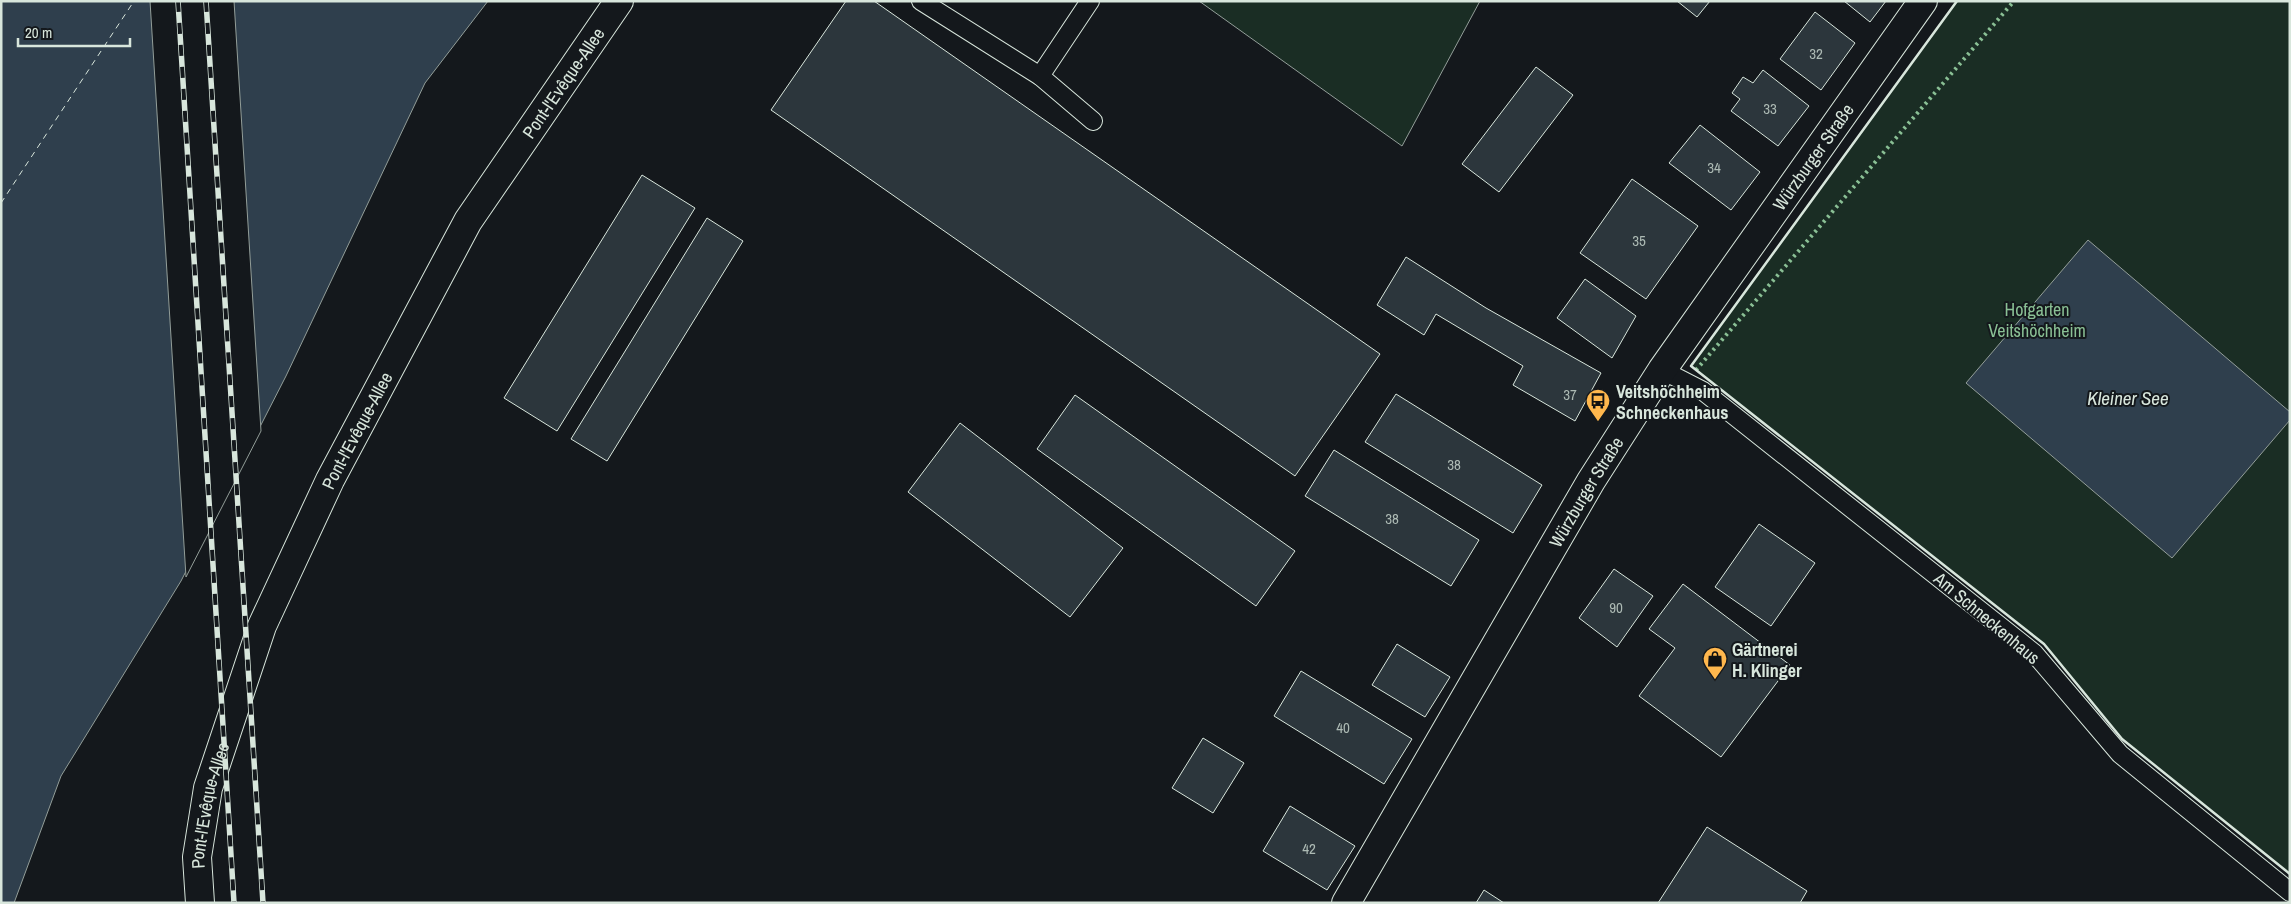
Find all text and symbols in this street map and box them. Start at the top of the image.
scale bar [18,15,130,47]
text: 20 m [25,22,52,43]
street label: Pont-l'Evêque-Allee [516,22,610,143]
house number: 32 [1809,43,1823,64]
house number: 33 [1763,98,1777,119]
street label: Würzburger Straße [1766,98,1859,215]
house number: 34 [1707,157,1721,178]
house number: 35 [1632,230,1646,251]
park label: Hofgarten Veitshöchheim [1988,297,2086,343]
street label: Pont-l'Evêque-Allee [315,367,398,493]
place label: Veitshöchheim Schneckenhaus [1616,379,1728,425]
house number: 37 [1563,384,1577,405]
water label: Kleiner See [2087,385,2169,411]
bus stop icon: Veitshöchheim Schneckenhaus [1585,388,1611,422]
street label: Würzburger Straße [1543,432,1629,552]
house number: 38 [1447,454,1461,475]
house number: 38 [1385,508,1399,529]
street label: Am Schneckenhaus [1928,566,2045,670]
house number: 90 [1609,597,1623,618]
place label: Gärtnerei H. Klinger [1732,637,1802,683]
shop icon: Gärtnerei H. Klinger [1702,646,1728,680]
house number: 40 [1336,717,1350,738]
street label: Pont-l'Evêque-Allee [184,739,235,870]
house number: 42 [1302,838,1316,859]

